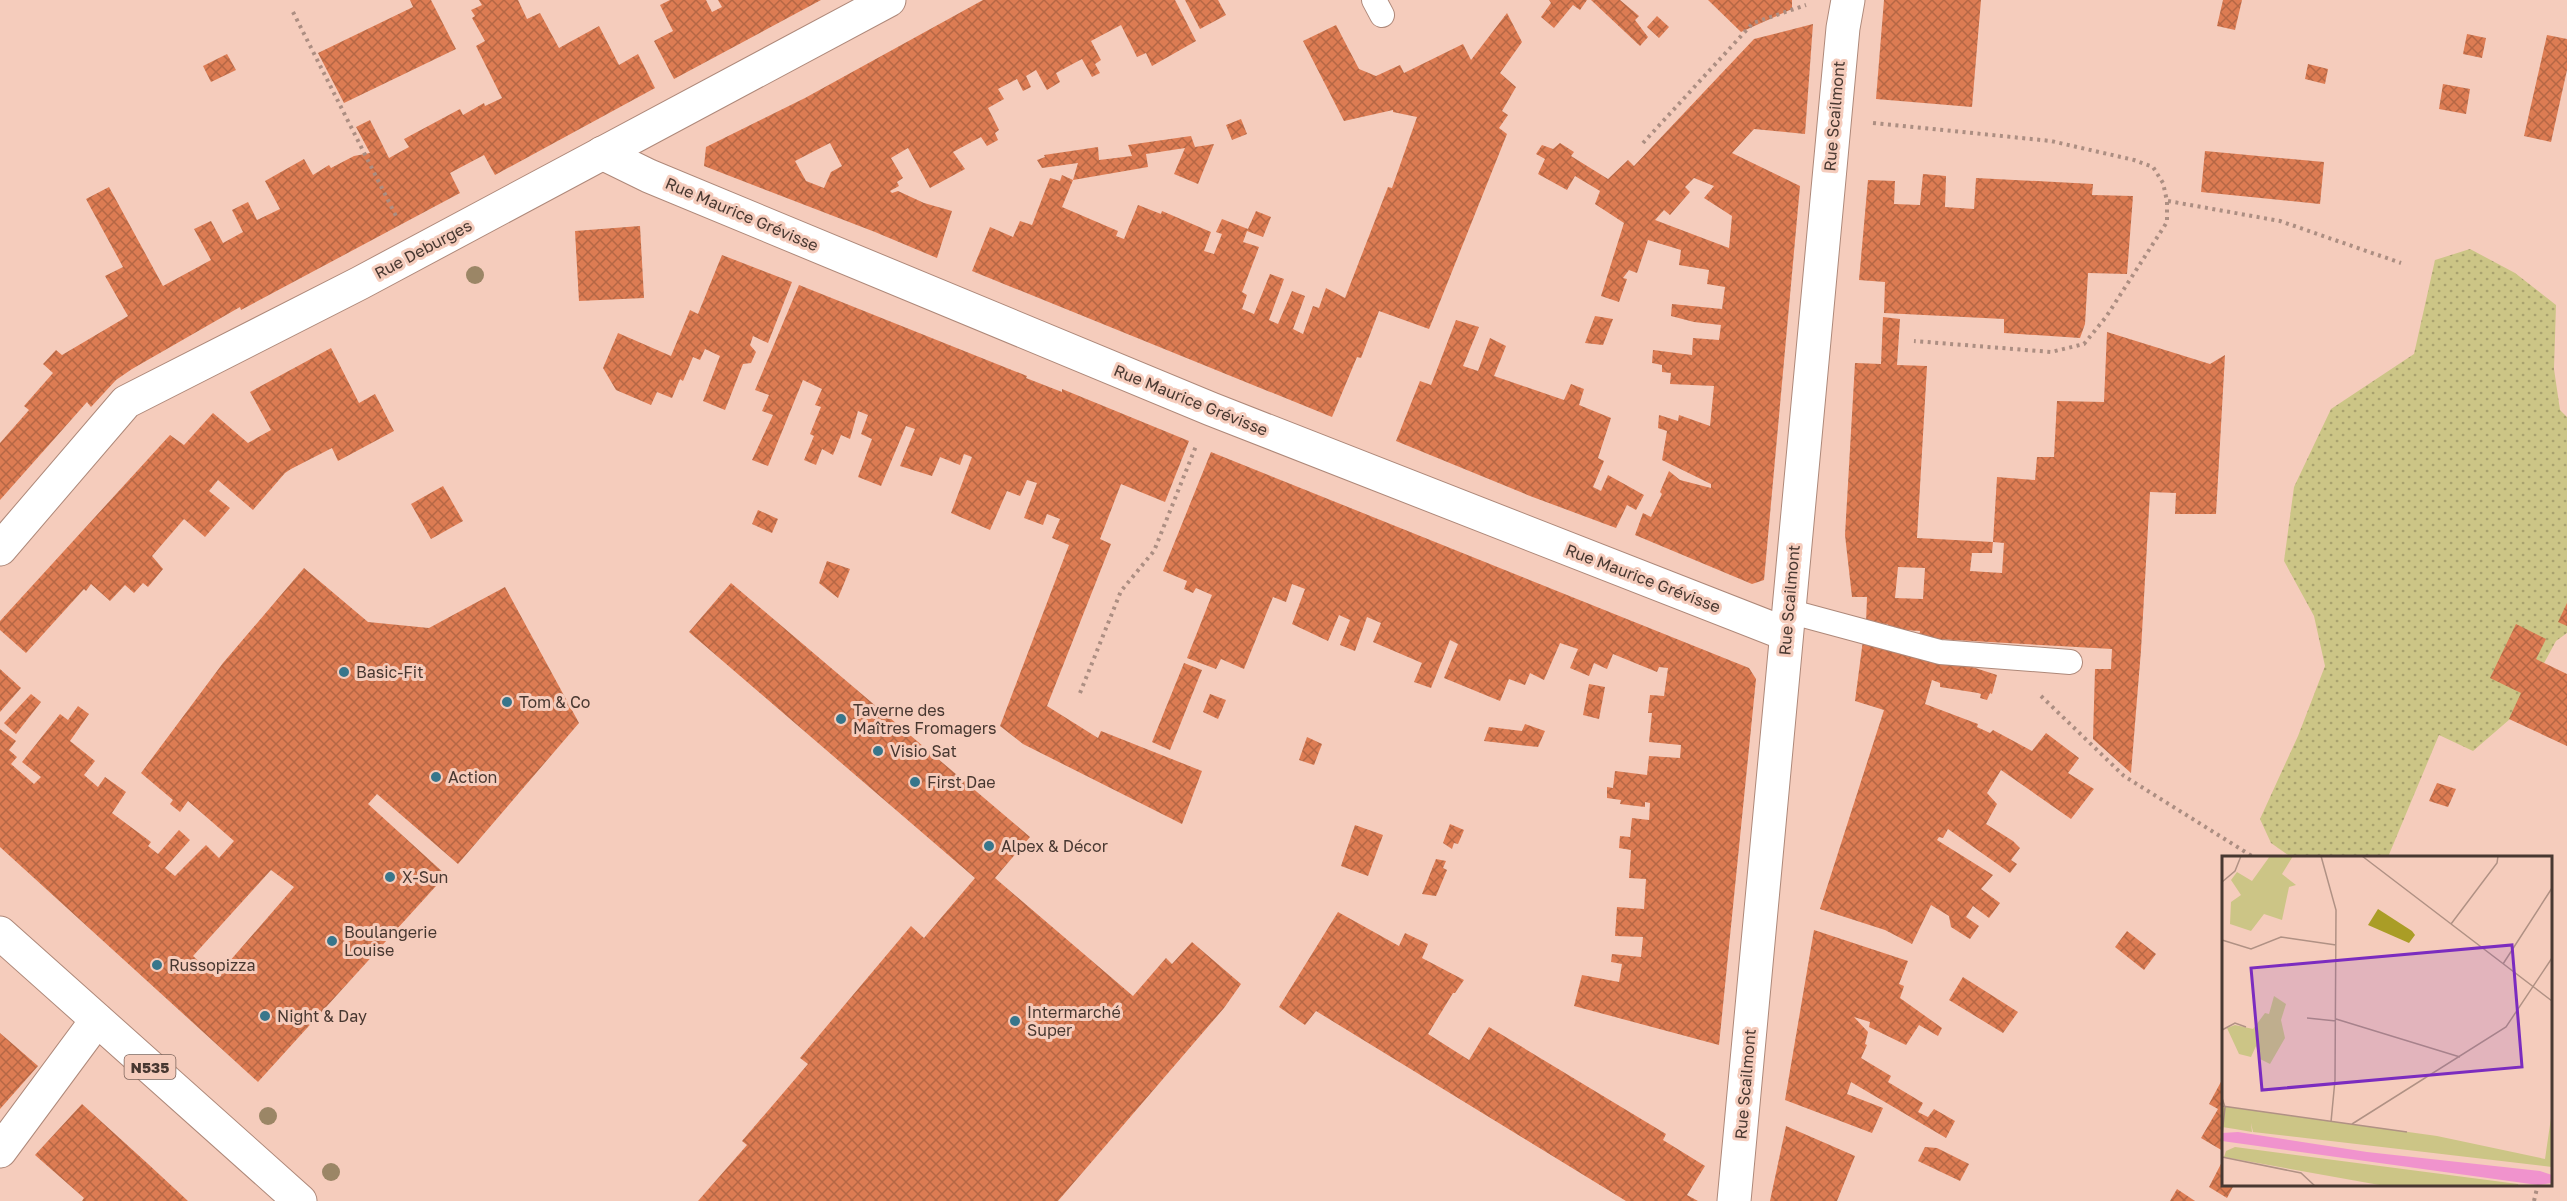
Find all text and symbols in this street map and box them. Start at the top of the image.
street label: Rue Scailmont [1819,60,1849,172]
street label: Rue Maurice Grévisse [662,173,822,255]
street label: Rue Deburges [371,215,475,283]
street label: Rue Maurice Grévisse [1111,360,1271,440]
street label: Rue Maurice Grévisse [1563,539,1723,617]
street label: Rue Scailmont [1774,544,1804,656]
place label: Basic-Fit [356,662,424,682]
marker: Basic-Fit [337,665,351,679]
place label: Tom & Co [519,692,590,712]
marker: Tom & Co [500,695,514,709]
place label: Taverne des Maîtres Fromagers [853,700,997,738]
marker: Taverne des Maîtres Fromagers [834,712,848,726]
place label: Visio Sat [890,741,957,761]
marker: Visio Sat [871,744,885,758]
place label: Action [448,767,497,787]
marker: Action [429,770,443,784]
place label: First Dae [927,772,995,792]
marker: First Dae [908,775,922,789]
place label: Alpex & Décor [1001,836,1108,856]
marker: Alpex & Décor [982,839,996,853]
inset map [2222,856,2552,1186]
place label: X-Sun [402,867,448,887]
marker: X-Sun [383,870,397,884]
place label: Boulangerie Louise [344,922,437,960]
marker: Boulangerie Louise [325,934,339,948]
place label: Russopizza [169,955,255,975]
marker: Russopizza [150,958,164,972]
place label: Intermarché Super [1027,1002,1121,1040]
place label: Night & Day [277,1006,367,1026]
marker: Night & Day [258,1009,272,1023]
marker: Intermarché Super [1008,1014,1022,1028]
street label: Rue Scailmont [1730,1028,1760,1140]
road number: N535 [124,1055,176,1079]

